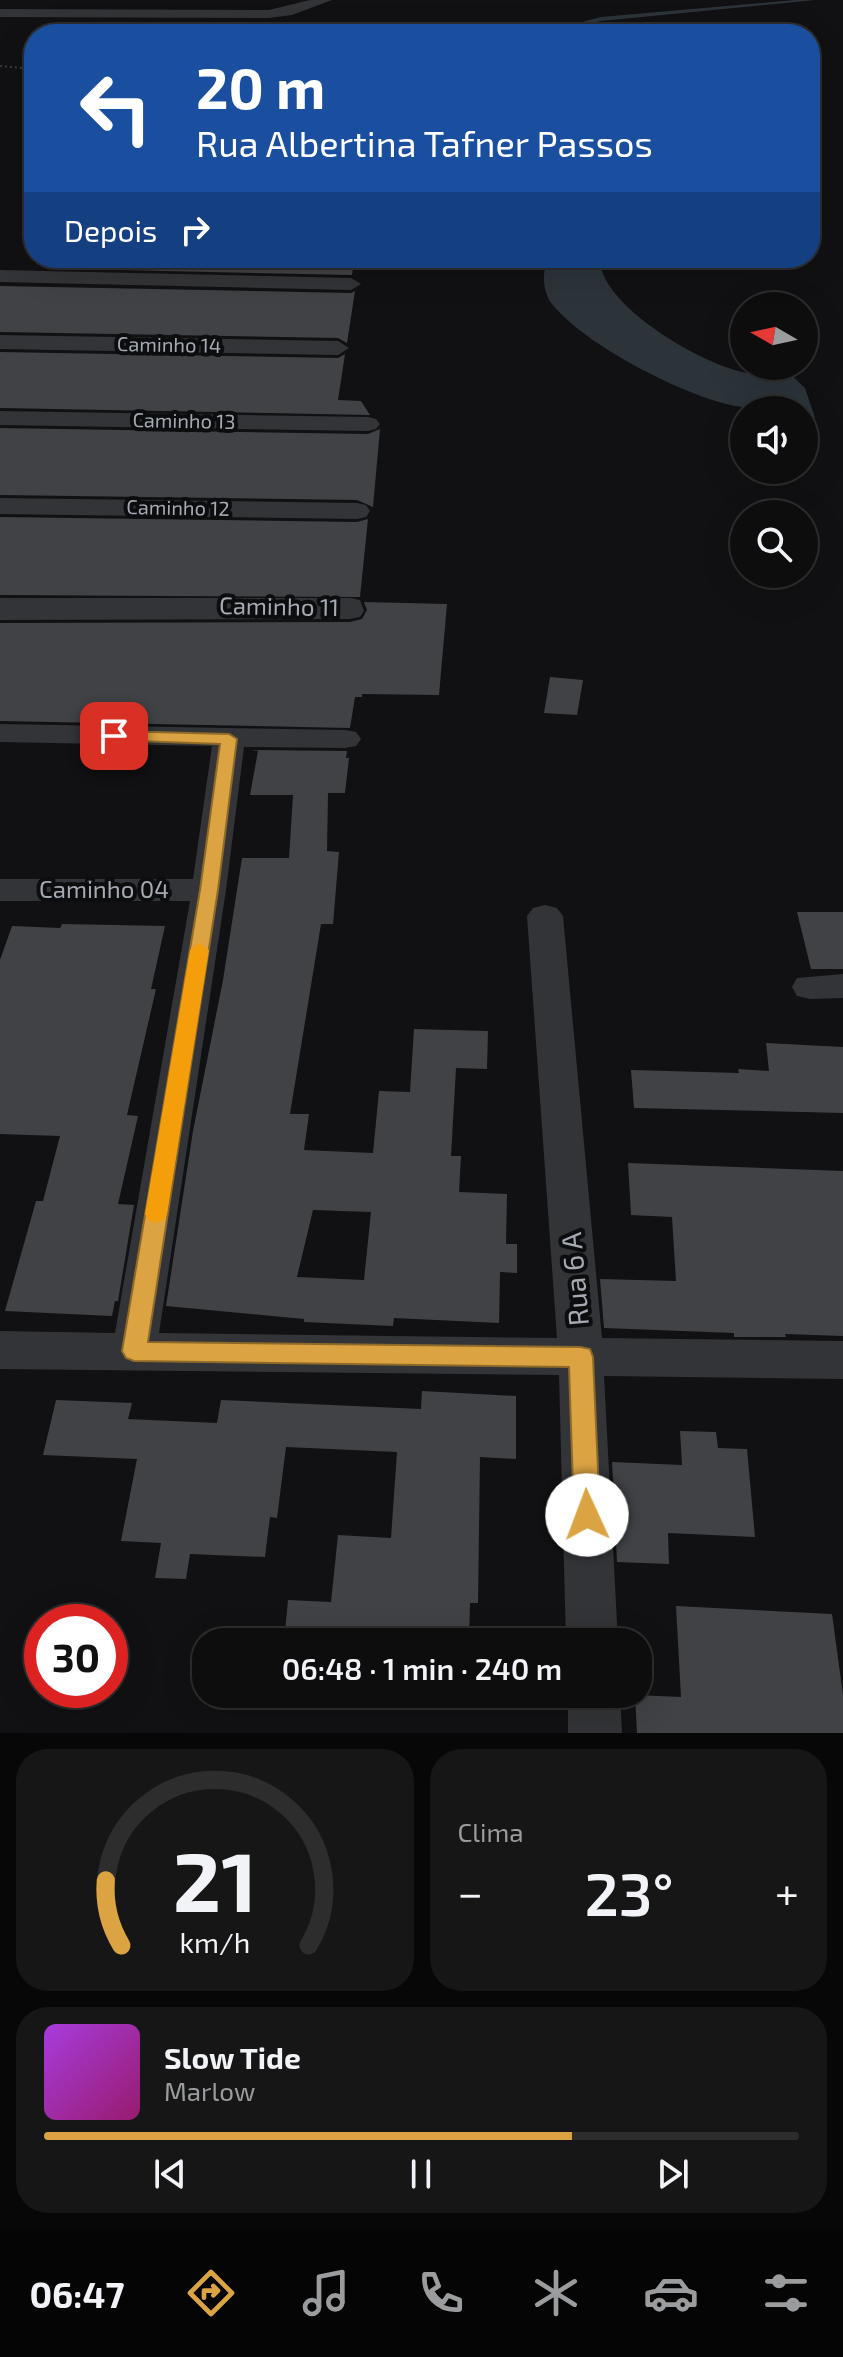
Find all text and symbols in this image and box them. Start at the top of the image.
text: 20 m [196,53,325,120]
icon: left [64,56,168,160]
text: Rua Albertina Tafner Passos [196,121,653,164]
icon: right [173,208,217,252]
text: Depois [64,212,157,248]
north arrow [730,292,818,380]
map controls [730,292,818,588]
street label: Caminho 14 [117,331,221,357]
button: sound [730,396,818,484]
street label: Caminho 13 [132,407,236,433]
street label: Caminho 12 [126,494,230,520]
button: search [730,500,818,588]
street label: Caminho 11 [219,590,339,621]
pin [80,702,148,770]
icon: arrive [92,714,136,758]
street label: Caminho 04 [39,874,169,903]
street label: Rua 6 A [553,1230,595,1327]
position arrow [545,1473,629,1557]
speed limit sign: 30 [24,1604,128,1708]
text: 06:48 · 1 min · 240 m [282,1650,562,1686]
text: Clima [458,1816,524,1847]
text: 21 [173,1829,257,1929]
text: 23° [584,1856,674,1928]
text: − [458,1865,483,1918]
text: + [775,1865,799,1918]
text: km/h [179,1924,250,1959]
text: Slow Tide [164,2039,301,2075]
text: Marlow [164,2075,255,2106]
icon: previous [148,2152,192,2196]
icon: pause [399,2152,443,2196]
icon: next [651,2152,695,2196]
icon: directions [183,2265,239,2321]
icon: music [298,2265,354,2321]
icon: phone [413,2265,469,2321]
icon: climate [528,2265,584,2321]
icon: car [643,2265,699,2321]
icon: filters [758,2265,814,2321]
text: 06:47 [29,2272,125,2315]

